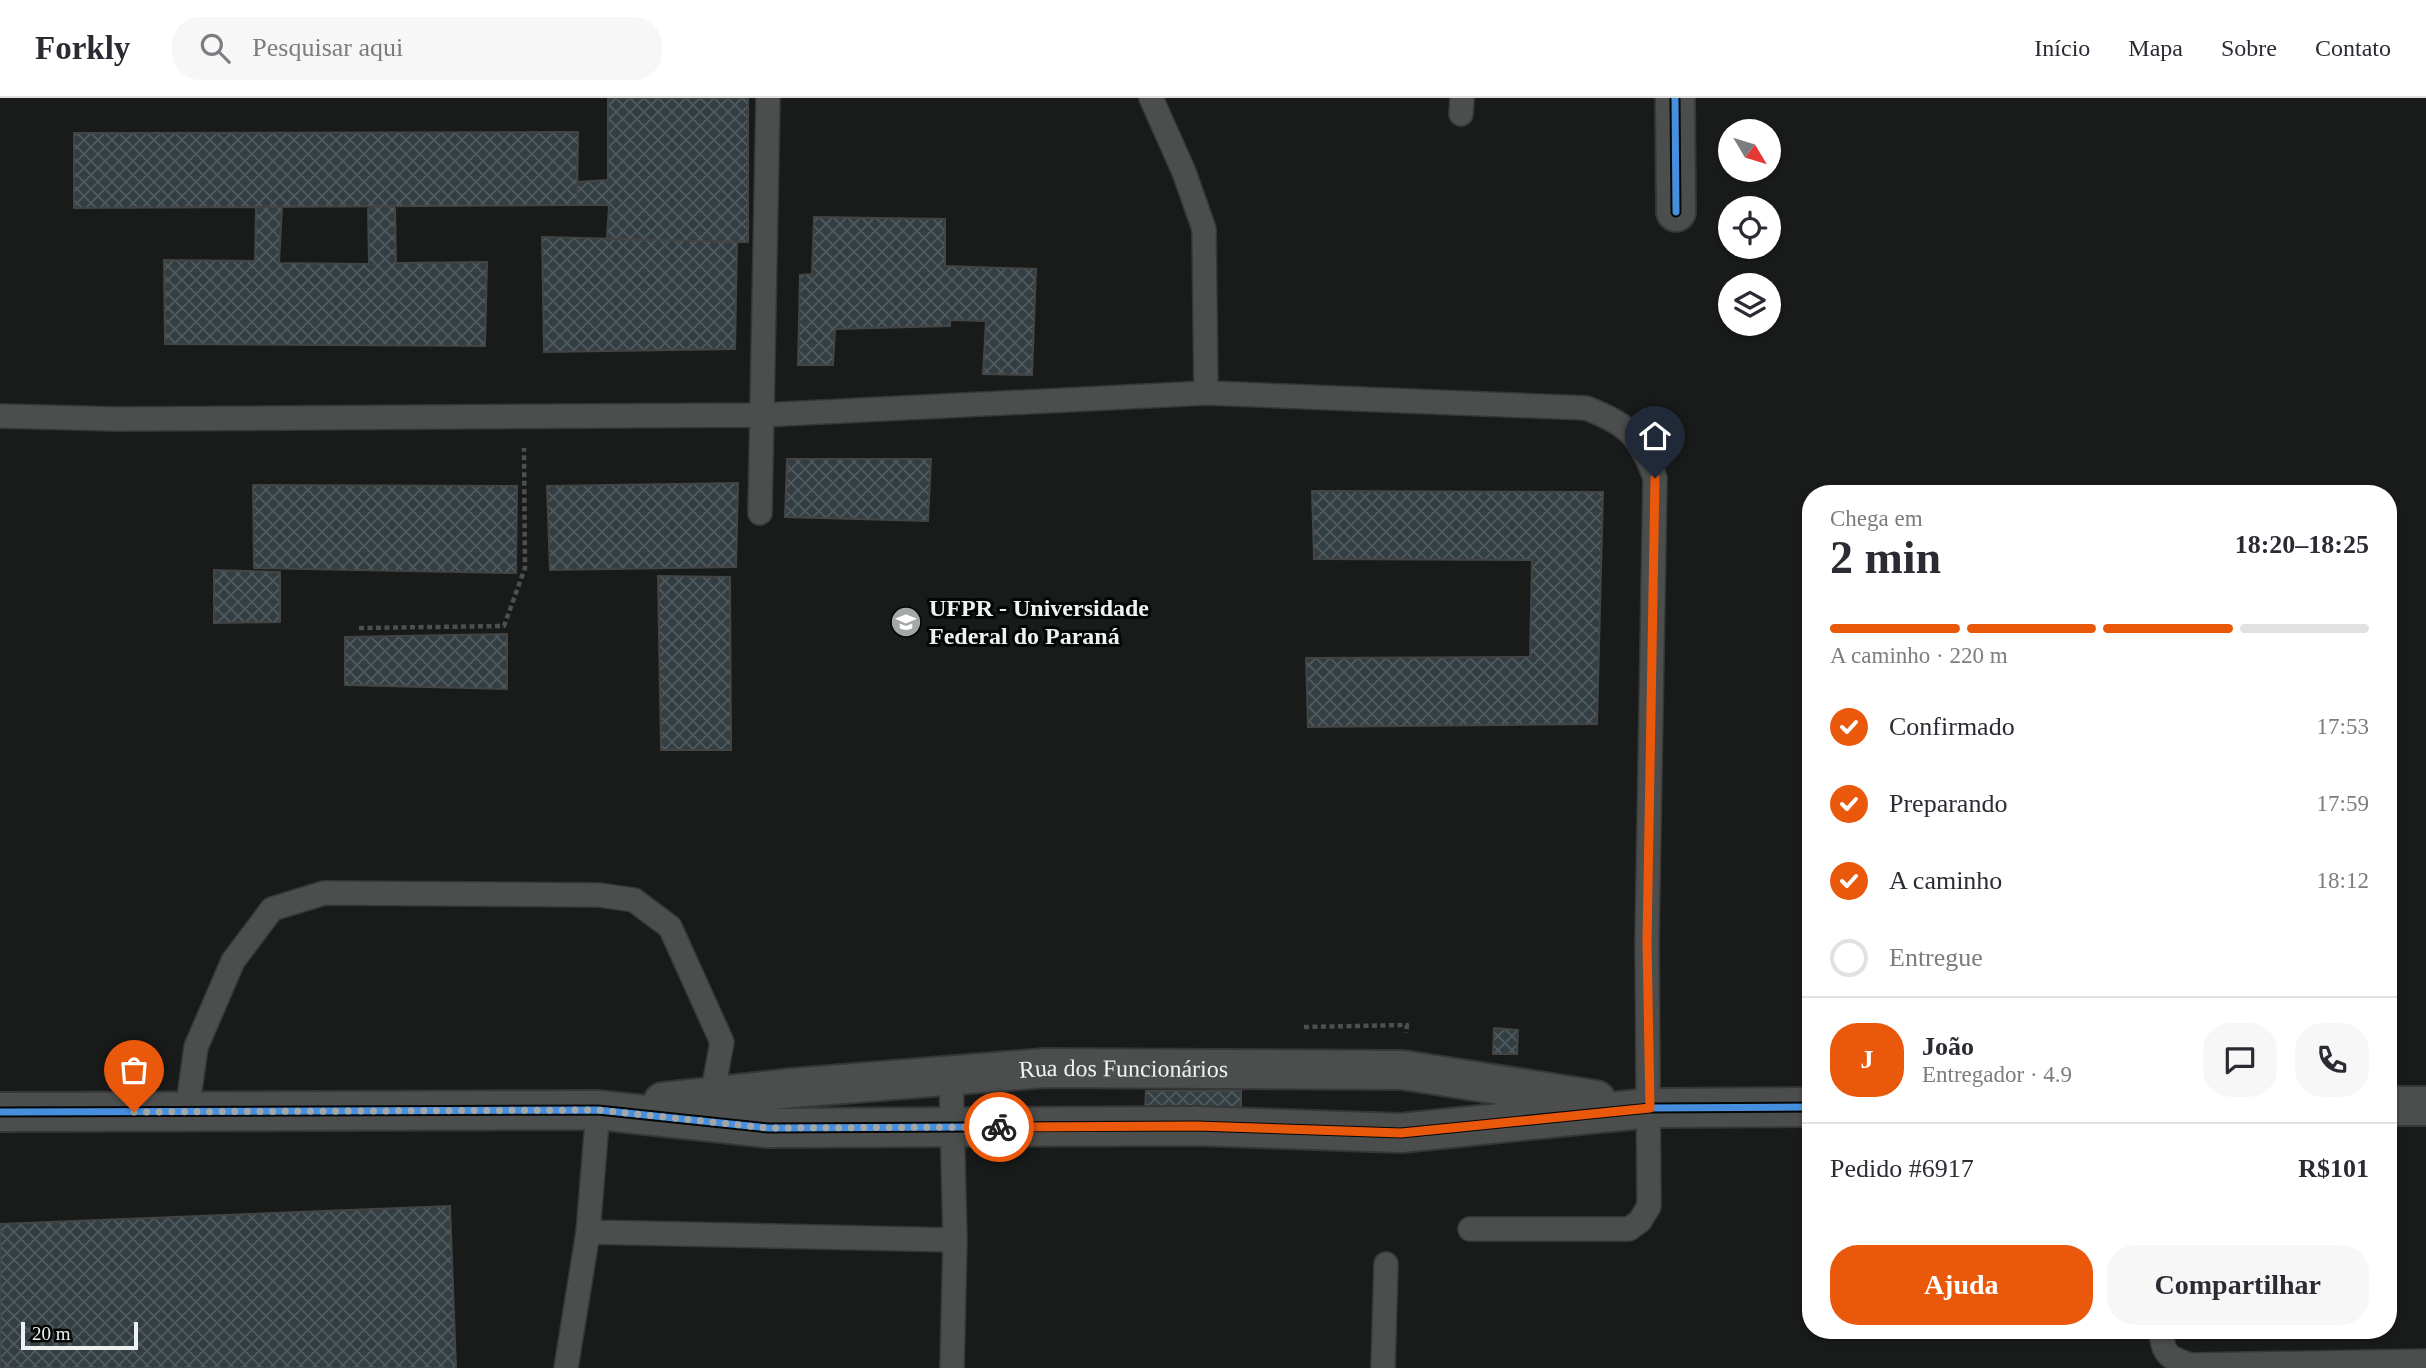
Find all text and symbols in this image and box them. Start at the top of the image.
search box [172,17,662,80]
icon: search [196,29,234,67]
text: Forkly [35,30,130,66]
text: Pesquisar aqui [252,33,403,62]
text: Início [2034,35,2090,61]
text: Mapa [2128,35,2183,61]
text: Sobre [2221,35,2277,61]
text: Contato [2315,35,2391,61]
north arrow [1718,119,1782,182]
map controls [1718,119,1781,336]
button: locate [1718,196,1781,259]
button: layers [1718,273,1781,336]
pin [1625,406,1685,478]
icon: home [1636,417,1674,455]
text: Chega em [1830,506,1923,531]
text: 18:20–18:25 [2235,530,2369,559]
text: 2 min [1830,532,1941,583]
place label: UFPR - Universidade Federal do Paraná [929,595,1149,649]
school or university icon: UFPR - Universidade Federal do Paraná [889,605,923,639]
text: A caminho · 220 m [1830,643,2008,668]
icon: check [1830,708,1868,746]
text: Confirmado [1889,712,2015,741]
text: 17:53 [2317,714,2369,739]
icon: check [1830,785,1868,823]
text: Preparando [1889,789,2007,818]
text: 17:59 [2317,791,2369,816]
icon: check [1830,862,1868,900]
text: A caminho [1889,866,2002,895]
text: 18:12 [2317,868,2369,893]
text: Entregue [1889,943,1983,972]
button: chat [2203,1023,2277,1097]
button: phone [2295,1023,2369,1097]
text: João [1922,1032,1974,1061]
pin [104,1040,164,1112]
text: J [1861,1045,1874,1074]
icon: bag [115,1051,153,1089]
street label: Rua dos Funcionários [1018,1055,1228,1083]
text: Entregador · 4.9 [1922,1062,2072,1087]
courier [964,1092,1034,1162]
icon: bike [980,1108,1018,1146]
text: Pedido #6917 [1830,1154,1974,1183]
text: R$101 [2298,1154,2369,1183]
button: Ajuda [1830,1245,2093,1325]
button: Compartilhar [2107,1245,2369,1325]
scale bar [21,1319,138,1351]
text: 20 m [32,1323,71,1344]

